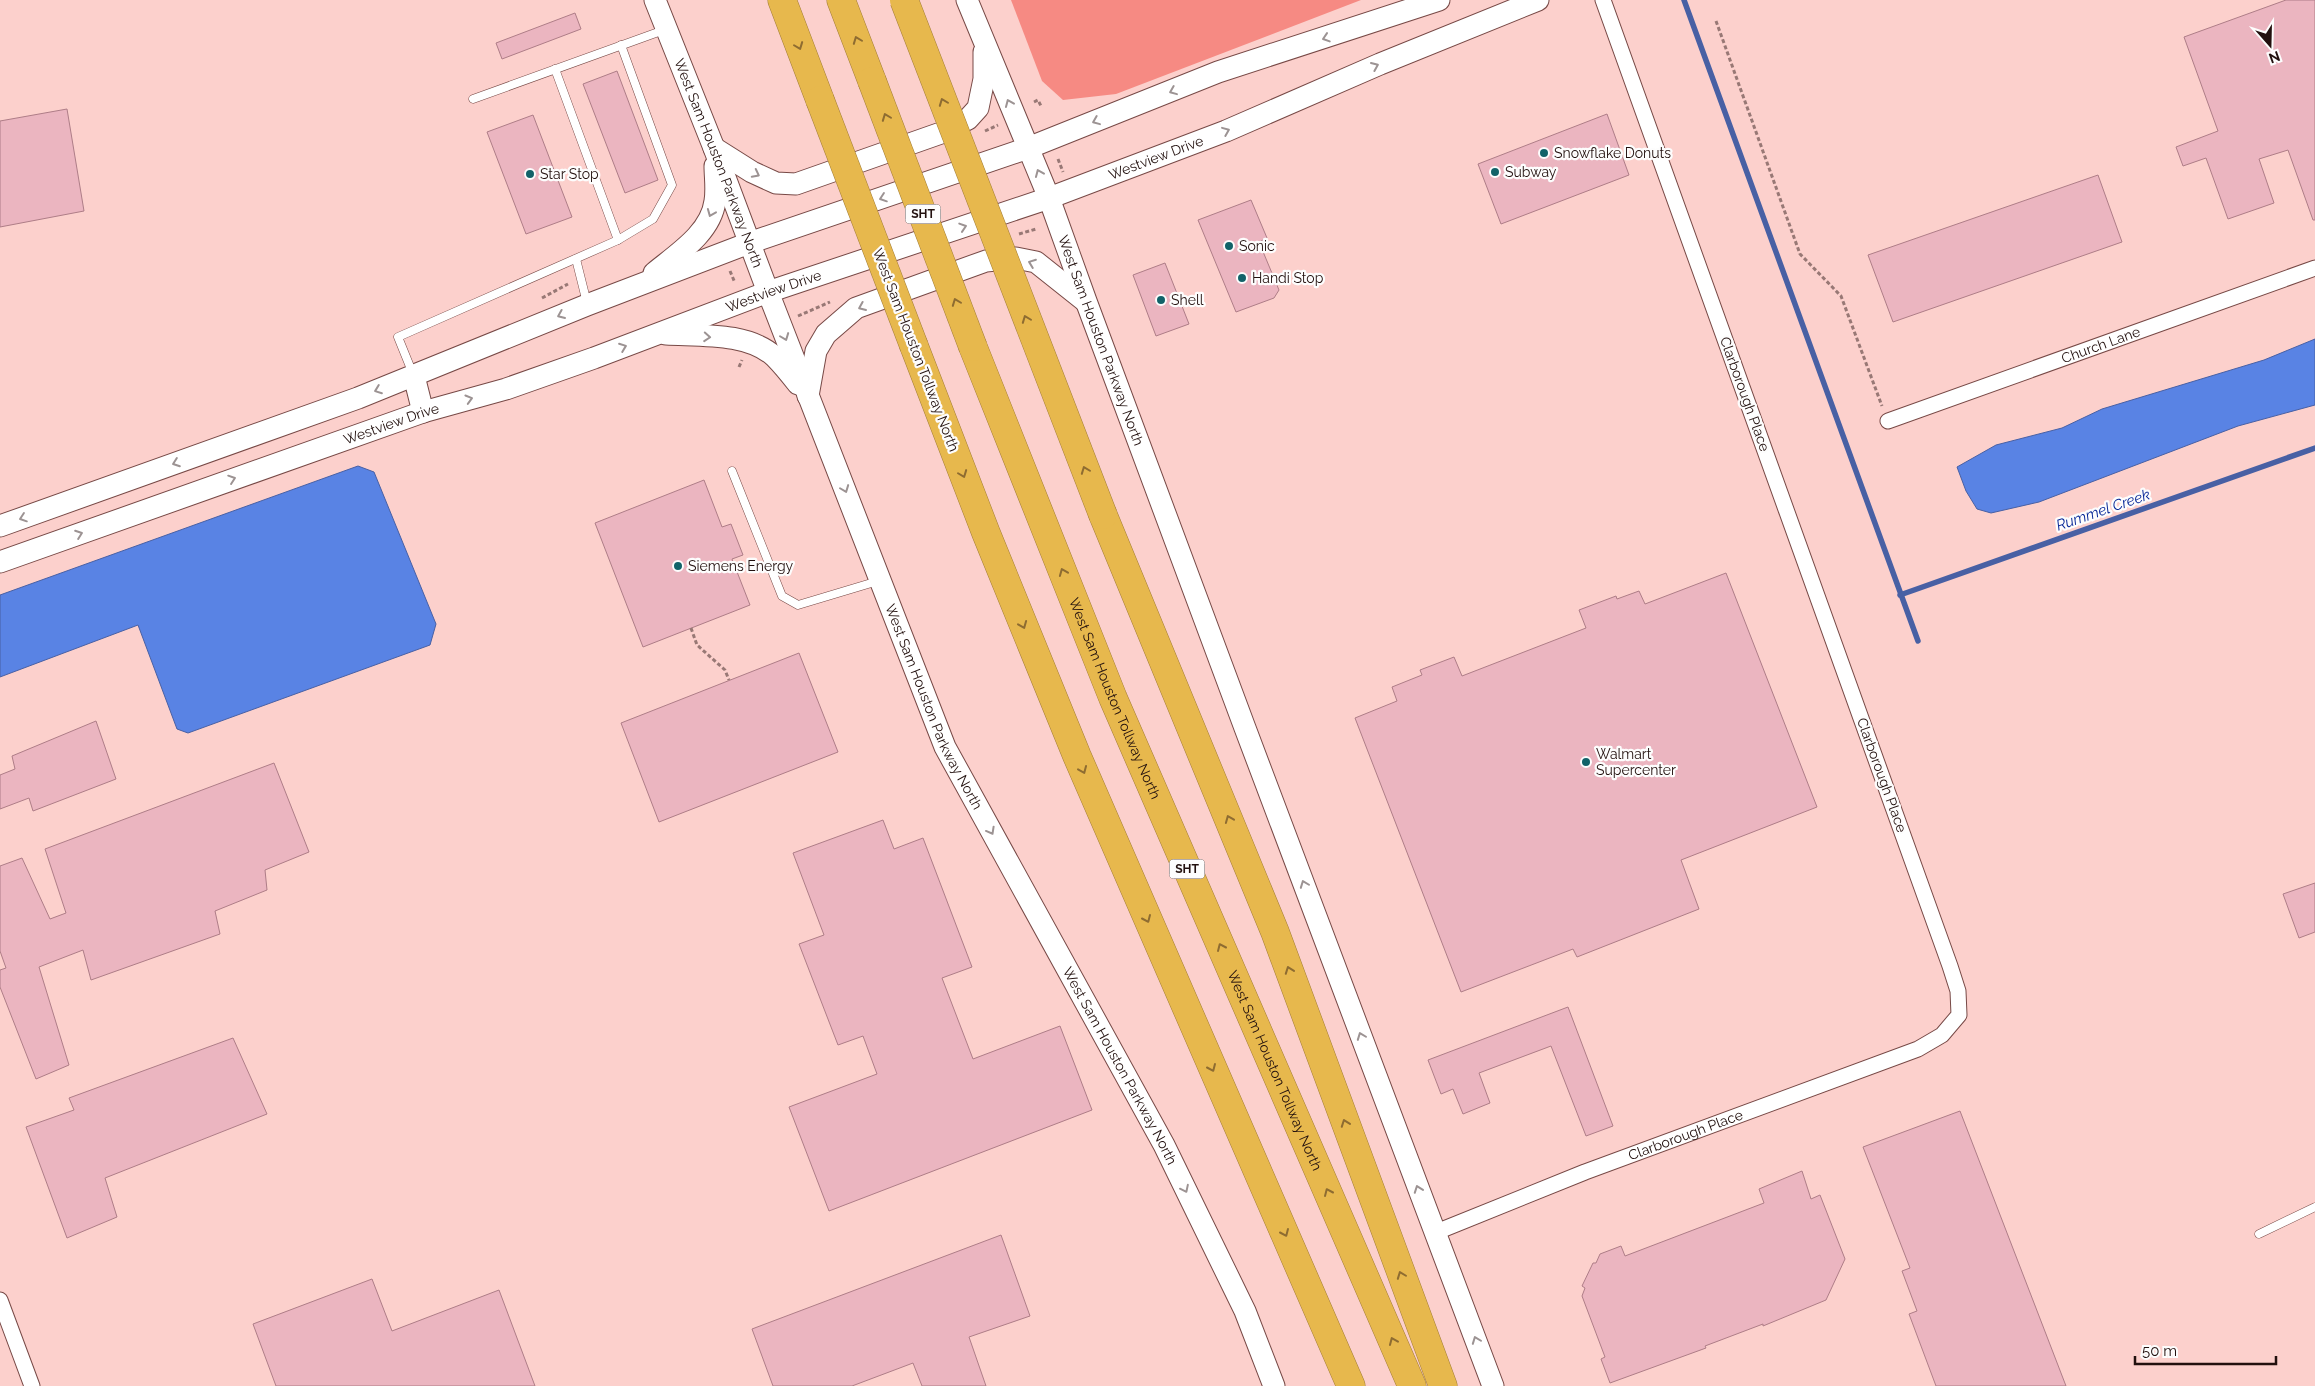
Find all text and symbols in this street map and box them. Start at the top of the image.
north arrow [2245,20,2295,70]
one-way arrow [1322,32,1331,42]
one-way arrow [853,36,863,45]
one-way arrow [793,41,803,50]
text: N [2267,48,2282,67]
street label: West Sam Houston Parkway North [671,56,766,270]
one-way arrow [1370,62,1379,73]
one-way arrow [1169,85,1177,95]
one-way arrow [938,98,948,106]
one-way arrow [1005,99,1016,108]
one-way arrow [882,113,892,122]
one-way arrow [1092,115,1101,125]
one-way arrow [1221,127,1230,137]
street label: Westview Drive [1106,132,1206,183]
place label: Snowflake Donuts [1554,145,1671,161]
marker: Snowflake Donuts [1538,147,1550,159]
place label: Subway [1505,164,1557,180]
place label: Star Stop [540,166,599,182]
marker: Subway [1489,166,1501,178]
marker: Star Stop [524,168,536,180]
one-way arrow [750,168,759,178]
one-way arrow [1034,169,1045,178]
one-way arrow [879,192,887,202]
road number: SHT [906,204,940,223]
one-way arrow [707,208,717,217]
one-way arrow [959,223,967,233]
street label: West Sam Houston Parkway North [1055,233,1147,448]
place label: Sonic [1239,238,1275,254]
marker: Sonic [1223,240,1235,252]
street label: West Sam Houston Tollway North [870,246,962,454]
one-way arrow [1028,259,1037,269]
street label: Westview Drive [724,267,823,315]
place label: Handi Stop [1252,270,1324,286]
marker: Handi Stop [1236,272,1248,284]
place label: Shell [1171,292,1204,308]
marker: Shell [1155,294,1167,306]
one-way arrow [952,298,962,307]
one-way arrow [858,300,867,311]
one-way arrow [557,309,566,320]
one-way arrow [1022,315,1032,324]
street label: Church Lane [2059,323,2142,366]
one-way arrow [704,331,712,342]
one-way arrow [780,333,790,341]
street label: Clarborough Place [1717,335,1773,453]
one-way arrow [618,343,626,353]
one-way arrow [374,384,383,394]
one-way arrow [464,394,473,405]
street label: Westview Drive [341,400,441,448]
one-way arrow [172,457,180,467]
one-way arrow [1081,466,1091,475]
one-way arrow [957,469,967,478]
one-way arrow [227,475,236,485]
one-way arrow [838,484,849,493]
water label: Rummel Creek [2054,485,2152,535]
one-way arrow [19,512,28,522]
one-way arrow [74,529,83,539]
place label: Siemens Energy [688,558,794,574]
marker: Siemens Energy [672,560,684,572]
one-way arrow [1058,568,1069,577]
street label: West Sam Houston Tollway North [1066,596,1164,801]
street label: West Sam Houston Parkway North [882,602,986,812]
one-way arrow [1017,620,1027,629]
street label: Clarborough Place [1854,716,1910,834]
place label: Walmart Supercenter [1596,746,1676,778]
marker: Walmart Supercenter [1580,756,1592,768]
one-way arrow [1076,765,1087,774]
one-way arrow [1225,815,1235,824]
one-way arrow [985,825,995,834]
road number: SHT [1170,860,1204,879]
one-way arrow [1300,881,1310,889]
one-way arrow [1140,914,1151,923]
one-way arrow [1217,943,1228,952]
street label: West Sam Houston Parkway North [1060,964,1180,1167]
one-way arrow [1285,966,1295,975]
street label: West Sam Houston Tollway North [1224,968,1325,1173]
one-way arrow [1357,1032,1367,1041]
one-way arrow [1206,1063,1217,1072]
street label: Clarborough Place [1626,1106,1745,1163]
one-way arrow [1341,1119,1351,1127]
one-way arrow [1179,1184,1189,1193]
one-way arrow [1414,1185,1424,1193]
one-way arrow [1324,1188,1335,1197]
one-way arrow [1278,1228,1289,1237]
one-way arrow [1397,1271,1407,1280]
scale bar [2135,1334,2276,1366]
one-way arrow [1388,1337,1399,1346]
one-way arrow [1472,1337,1482,1345]
text: 50 m [2142,1342,2177,1360]

